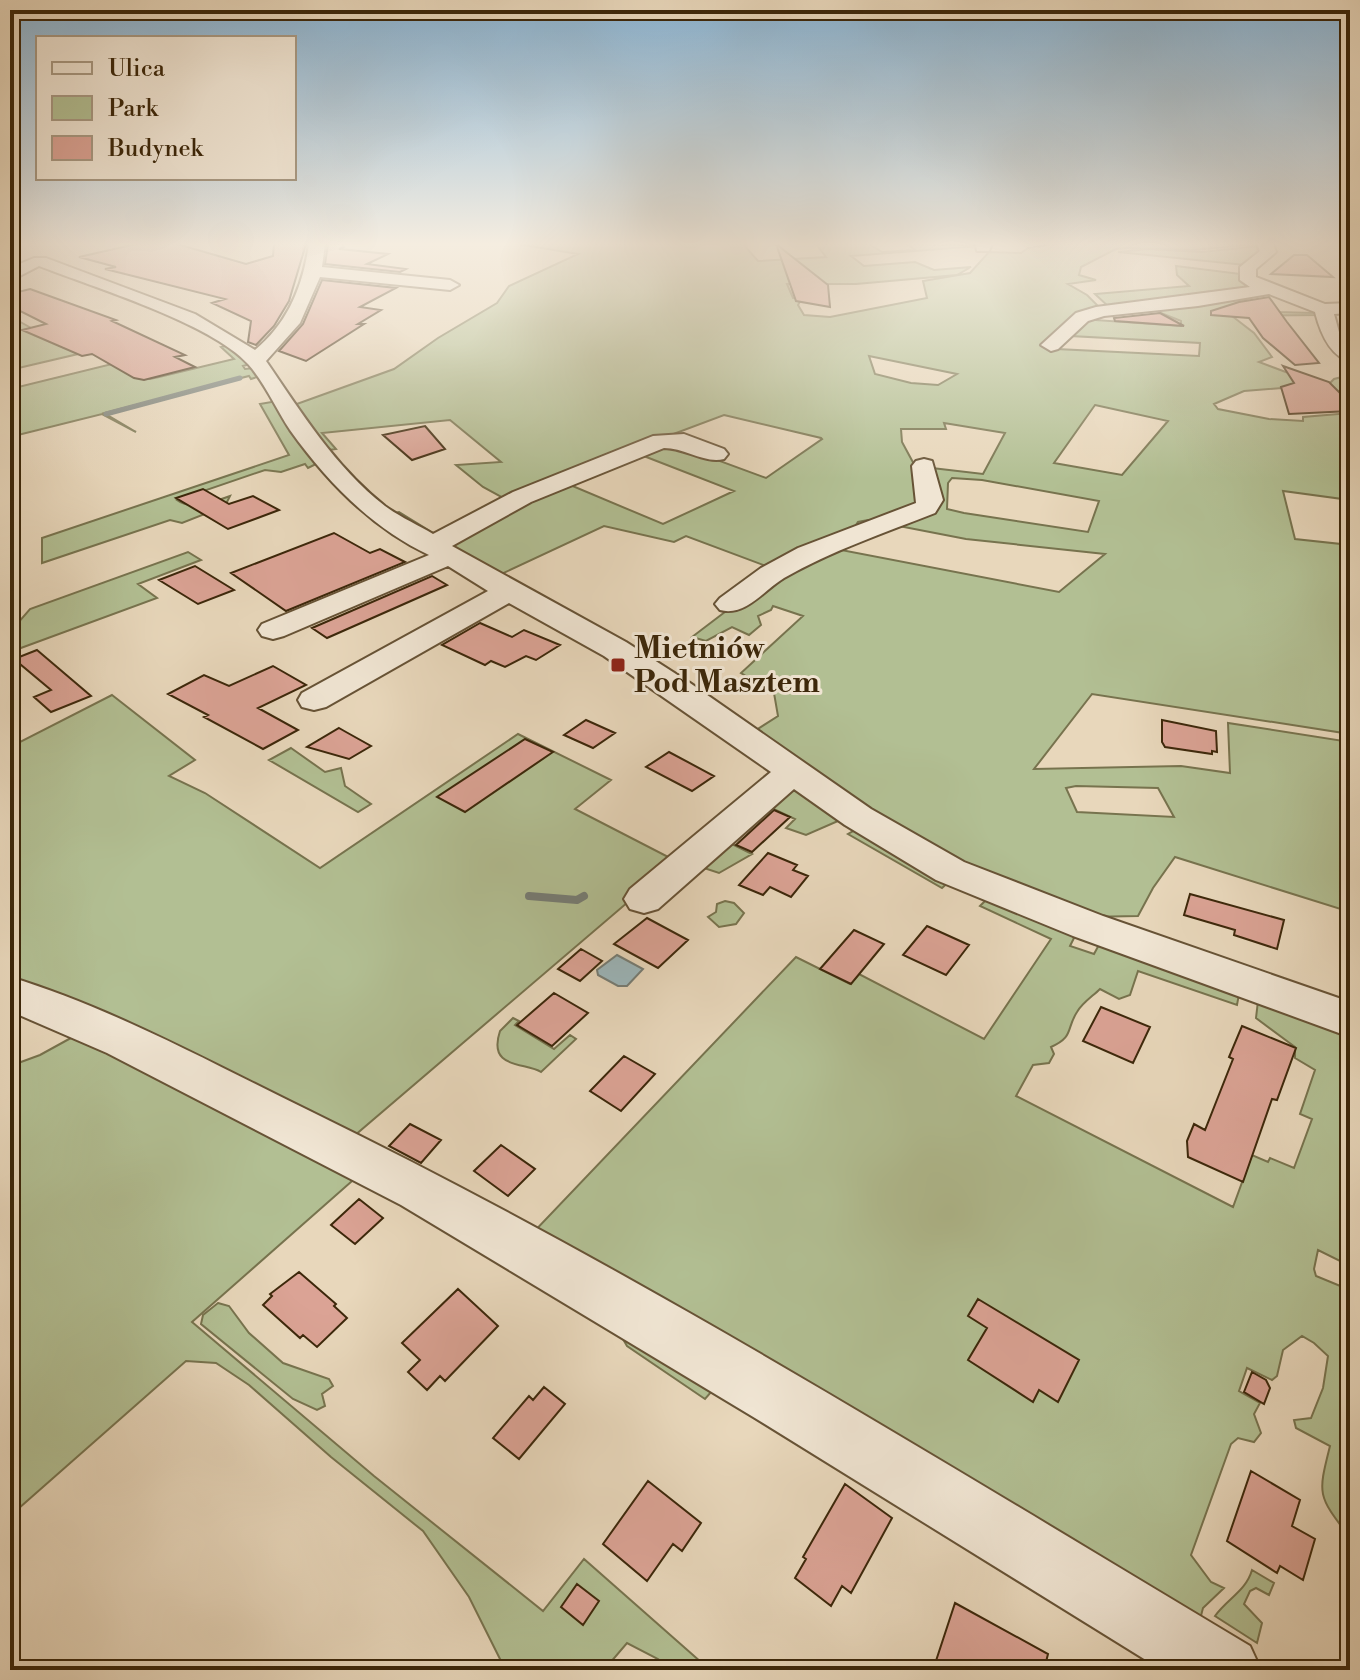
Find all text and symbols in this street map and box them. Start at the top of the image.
legend [36,36,296,180]
text: Ulica [108,54,166,84]
text: Park [108,94,159,124]
text: Budynek [107,134,205,164]
place label: Mietniów Pod Masztem [634,630,820,702]
marker: Mietniów Pod Masztem [609,656,627,674]

